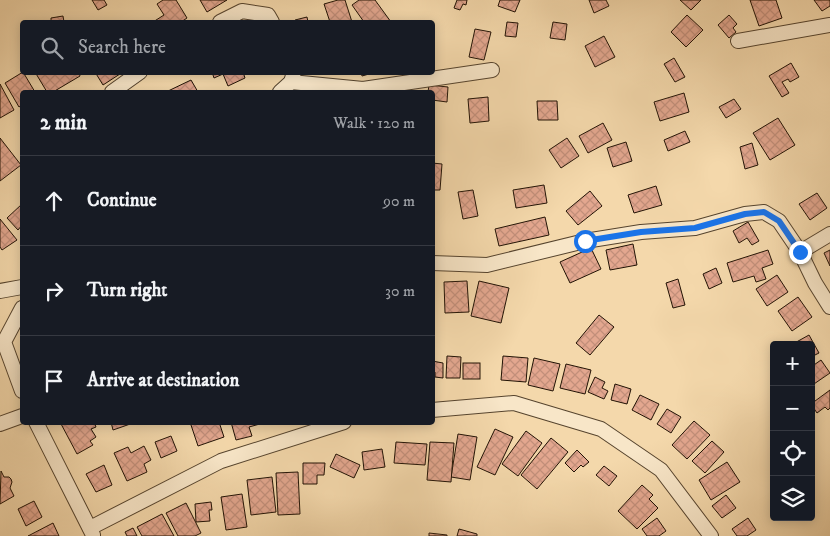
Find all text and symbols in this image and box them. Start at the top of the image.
search box [20,20,435,75]
icon: search [38,34,66,62]
text: Search here [78,36,166,59]
text: 2 min [40,110,87,136]
text: Walk · 120 m [333,113,415,133]
icon: ahead [40,187,68,215]
text: Continue [87,189,157,212]
text: 90 m [383,191,415,211]
route start [574,230,597,253]
route end [789,241,812,264]
icon: right [40,277,68,305]
text: Turn right [87,279,167,302]
text: 30 m [385,281,415,301]
map controls [770,341,815,521]
button: + [770,341,815,386]
icon: arrive [40,367,68,395]
text: Arrive at destination [87,369,239,392]
button: − [770,386,815,431]
button: locate [770,431,815,476]
button: layers [770,476,815,521]

